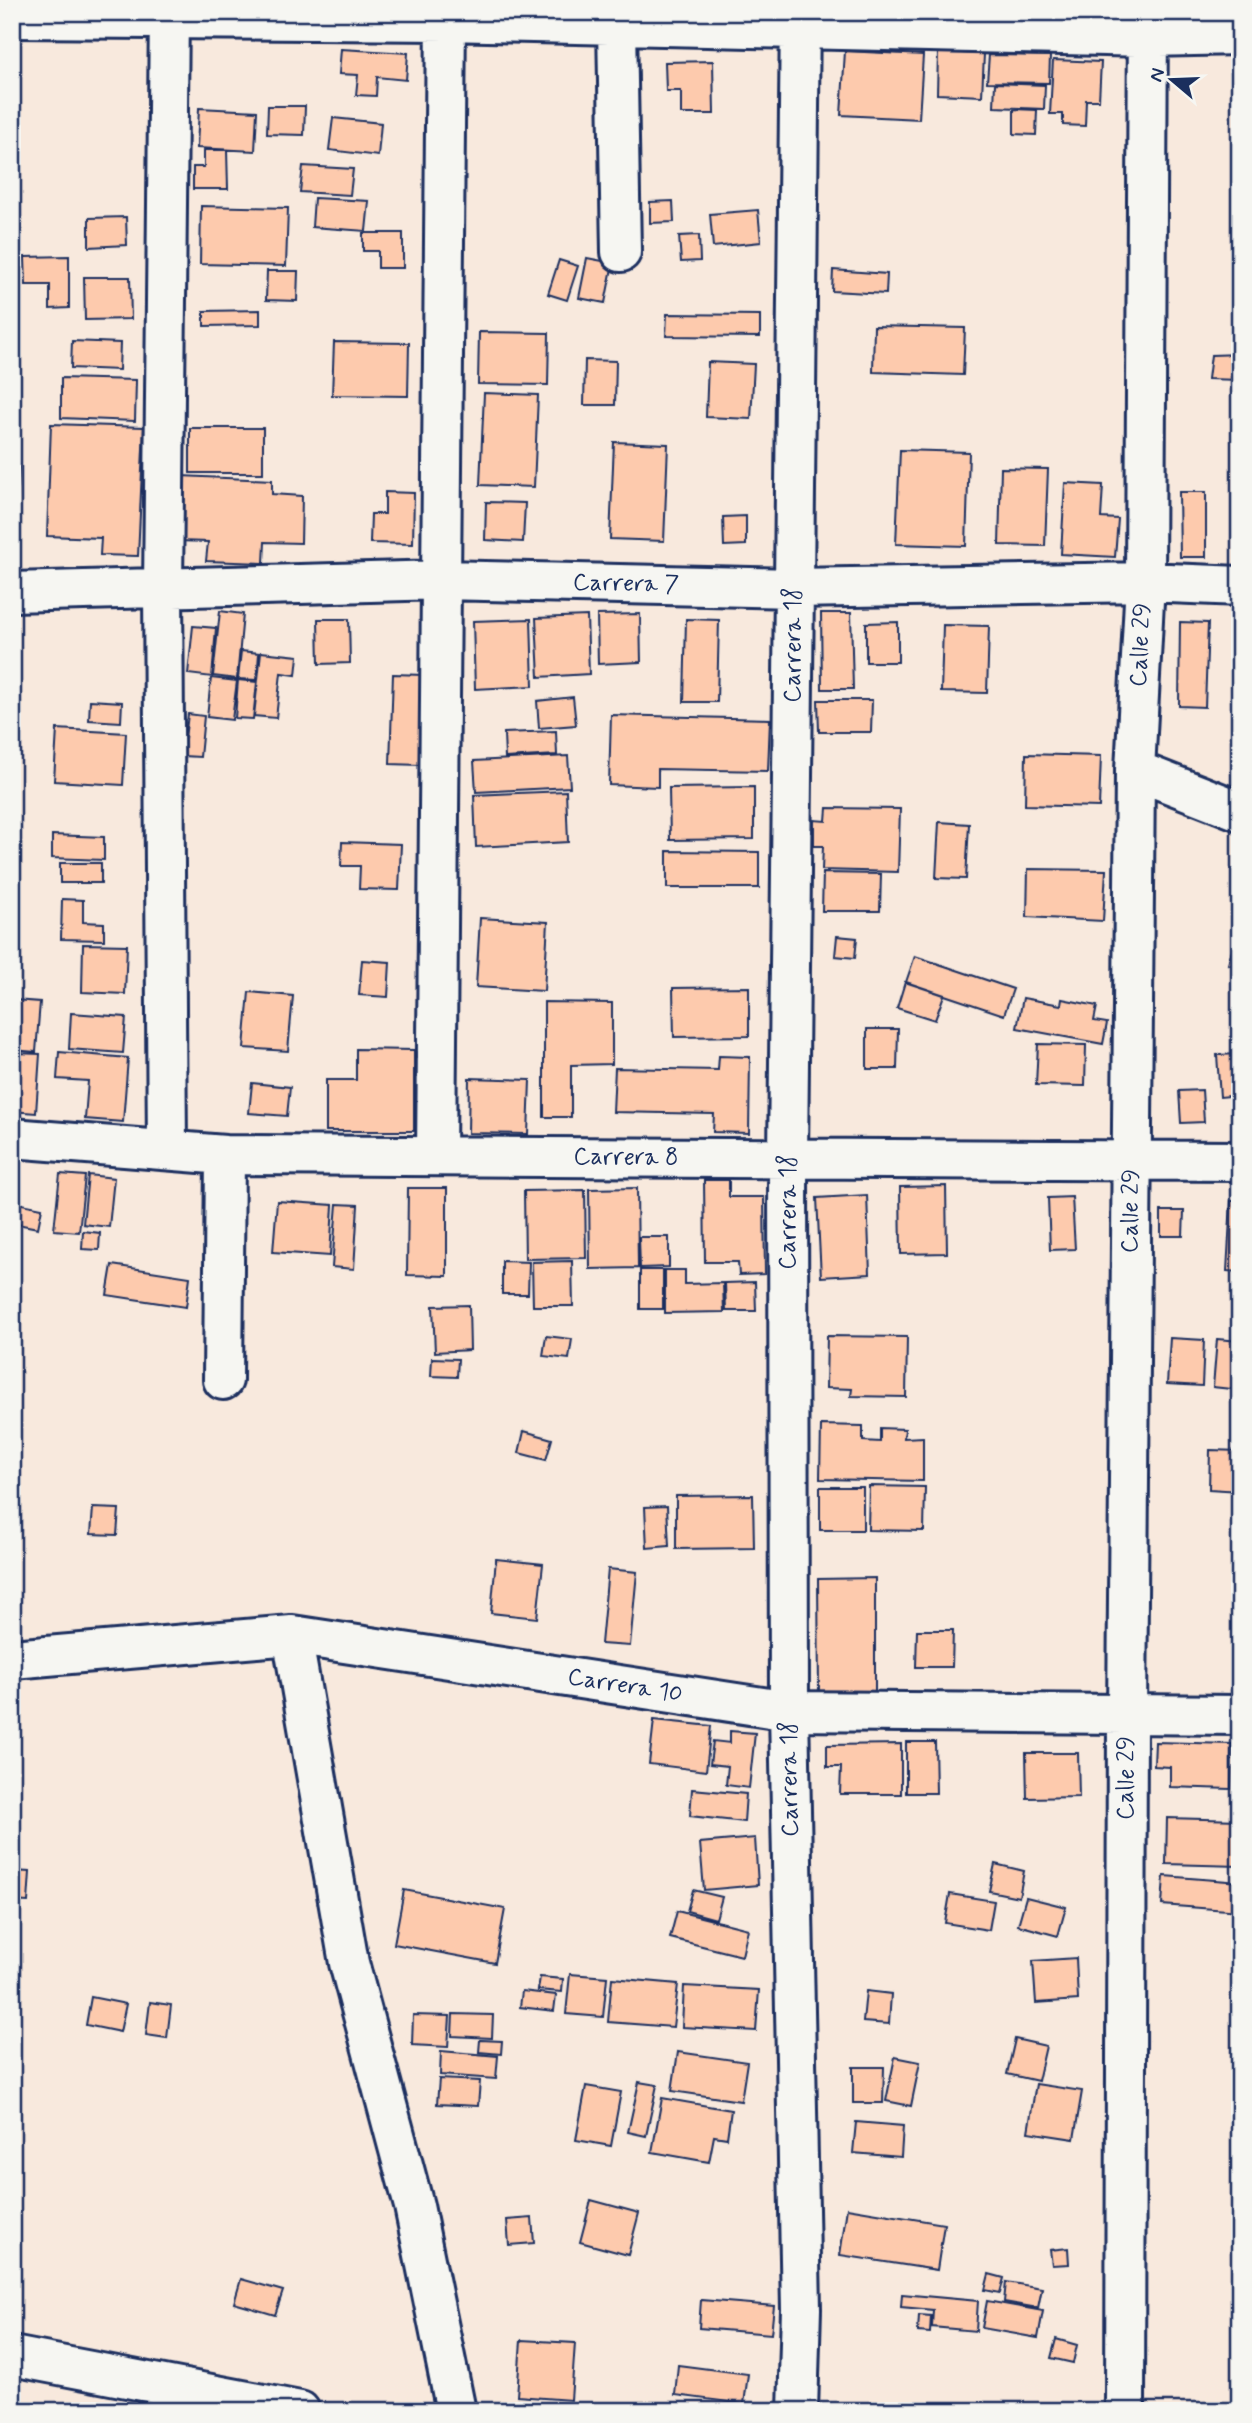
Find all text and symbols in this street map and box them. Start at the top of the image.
north arrow [1136,46,1206,116]
text: N [1143,65,1171,85]
street label: Carrera 7 [573,568,679,600]
street label: Carrera 18 [778,587,809,703]
street label: Calle 29 [1123,602,1159,688]
street label: Carrera 8 [573,1142,679,1173]
street label: Carrera 18 [773,1154,804,1270]
street label: Calle 29 [1115,1169,1147,1253]
street label: Carrera 10 [565,1662,685,1710]
street label: Carrera 18 [773,1721,807,1837]
street label: Calle 29 [1111,1736,1142,1820]

